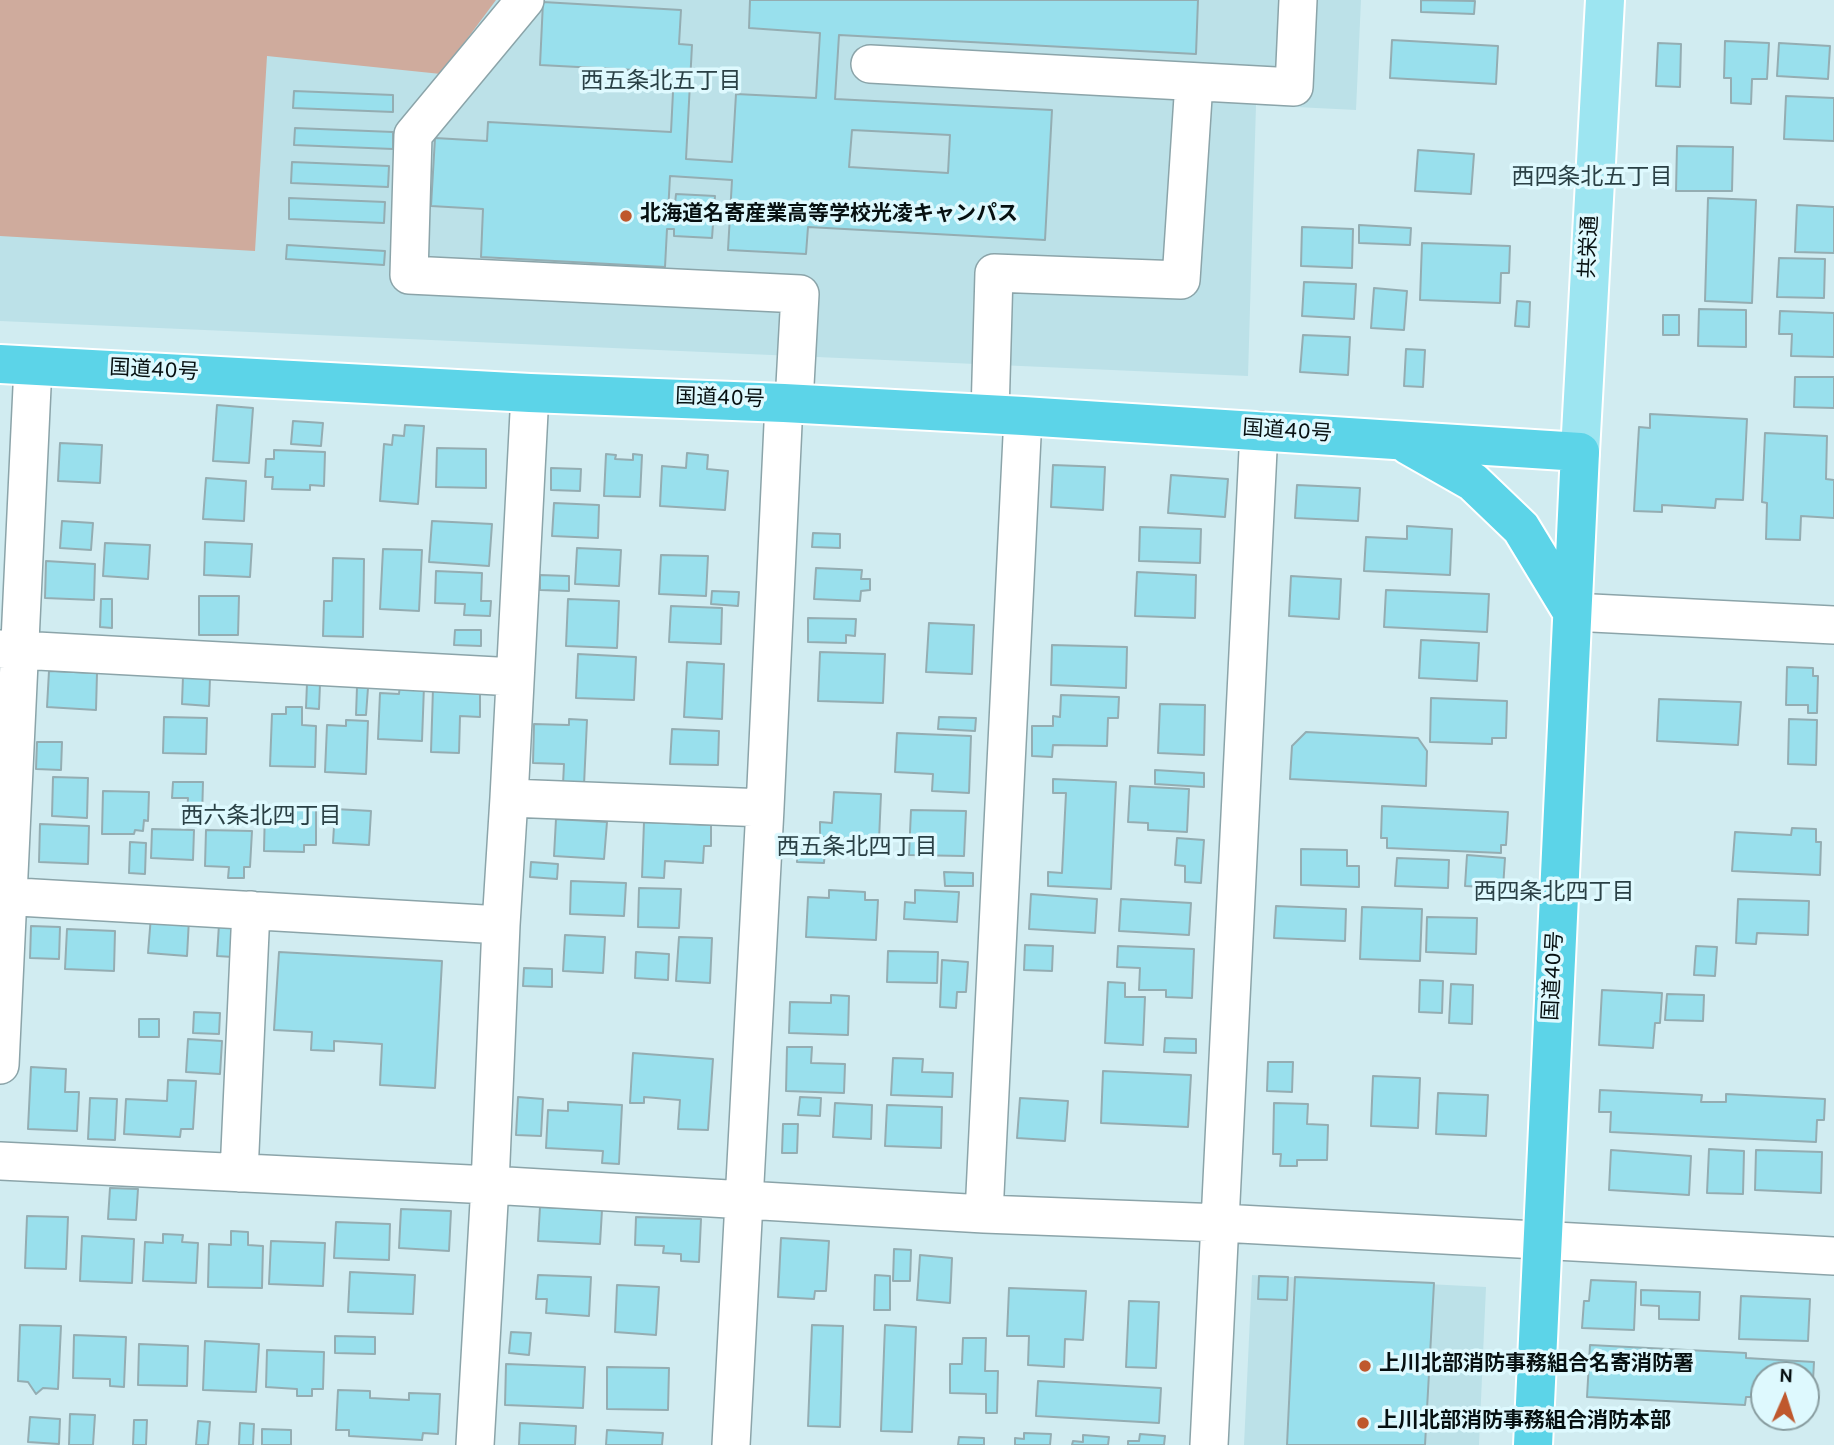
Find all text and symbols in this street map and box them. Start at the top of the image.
district label: 西五条北五丁目 [581,69,741,97]
district label: 西四条北五丁目 [1512,165,1672,193]
place label: 北海道名寄産業高等学校光凌キャンパス [640,203,1018,229]
marker: 北海道名寄産業高等学校光凌キャンパス [618,208,634,224]
street label: 共栄通 [1577,215,1605,279]
street label: 国道40号 [109,357,199,387]
street label: 国道40号 [675,386,765,414]
street label: 国道40号 [1241,417,1333,449]
district label: 西六条北四丁目 [181,804,341,832]
district label: 西五条北四丁目 [777,835,937,863]
district label: 西四条北四丁目 [1474,880,1634,908]
street label: 国道40号 [1540,931,1570,1021]
place label: 上川北部消防事務組合名寄消防署 [1379,1353,1694,1379]
marker: 上川北部消防事務組合名寄消防署 [1357,1358,1373,1374]
north arrow [1750,1361,1820,1431]
text: N [1779,1365,1793,1389]
place label: 上川北部消防事務組合消防本部 [1377,1410,1671,1436]
marker: 上川北部消防事務組合消防本部 [1355,1415,1371,1431]

